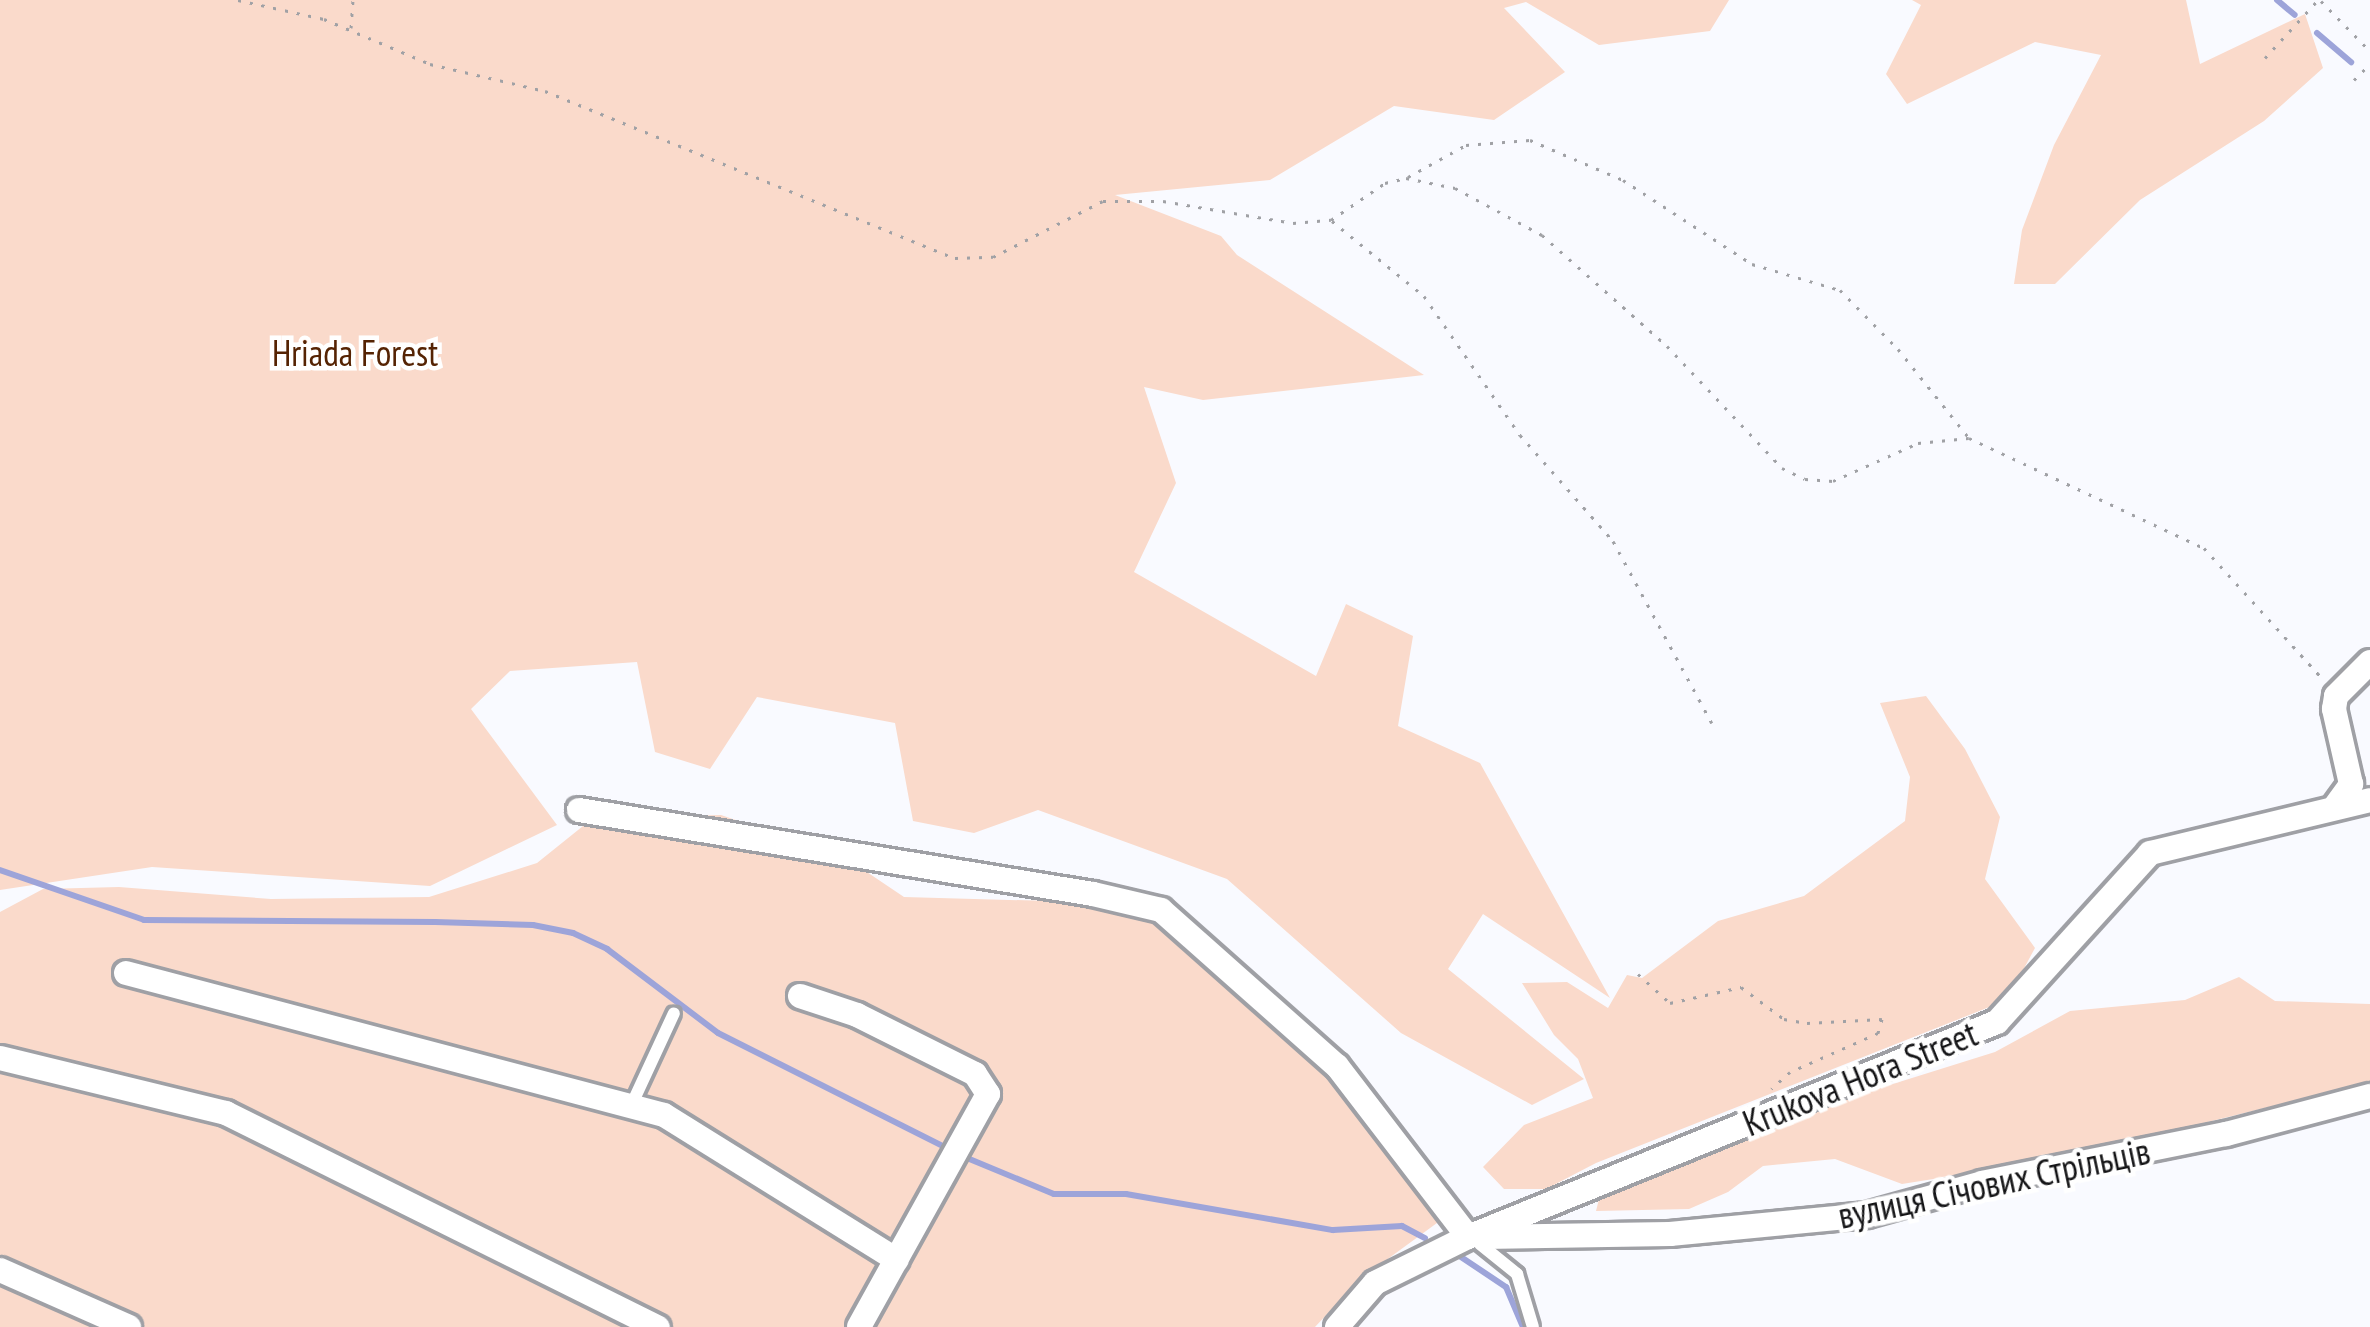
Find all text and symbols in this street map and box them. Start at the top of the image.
park label: Hriada Forest [272,331,438,375]
street label: Krukova Hora Street [1737,1011,1983,1145]
street label: вулиця Січових Стрільців [1834,1129,2154,1237]

